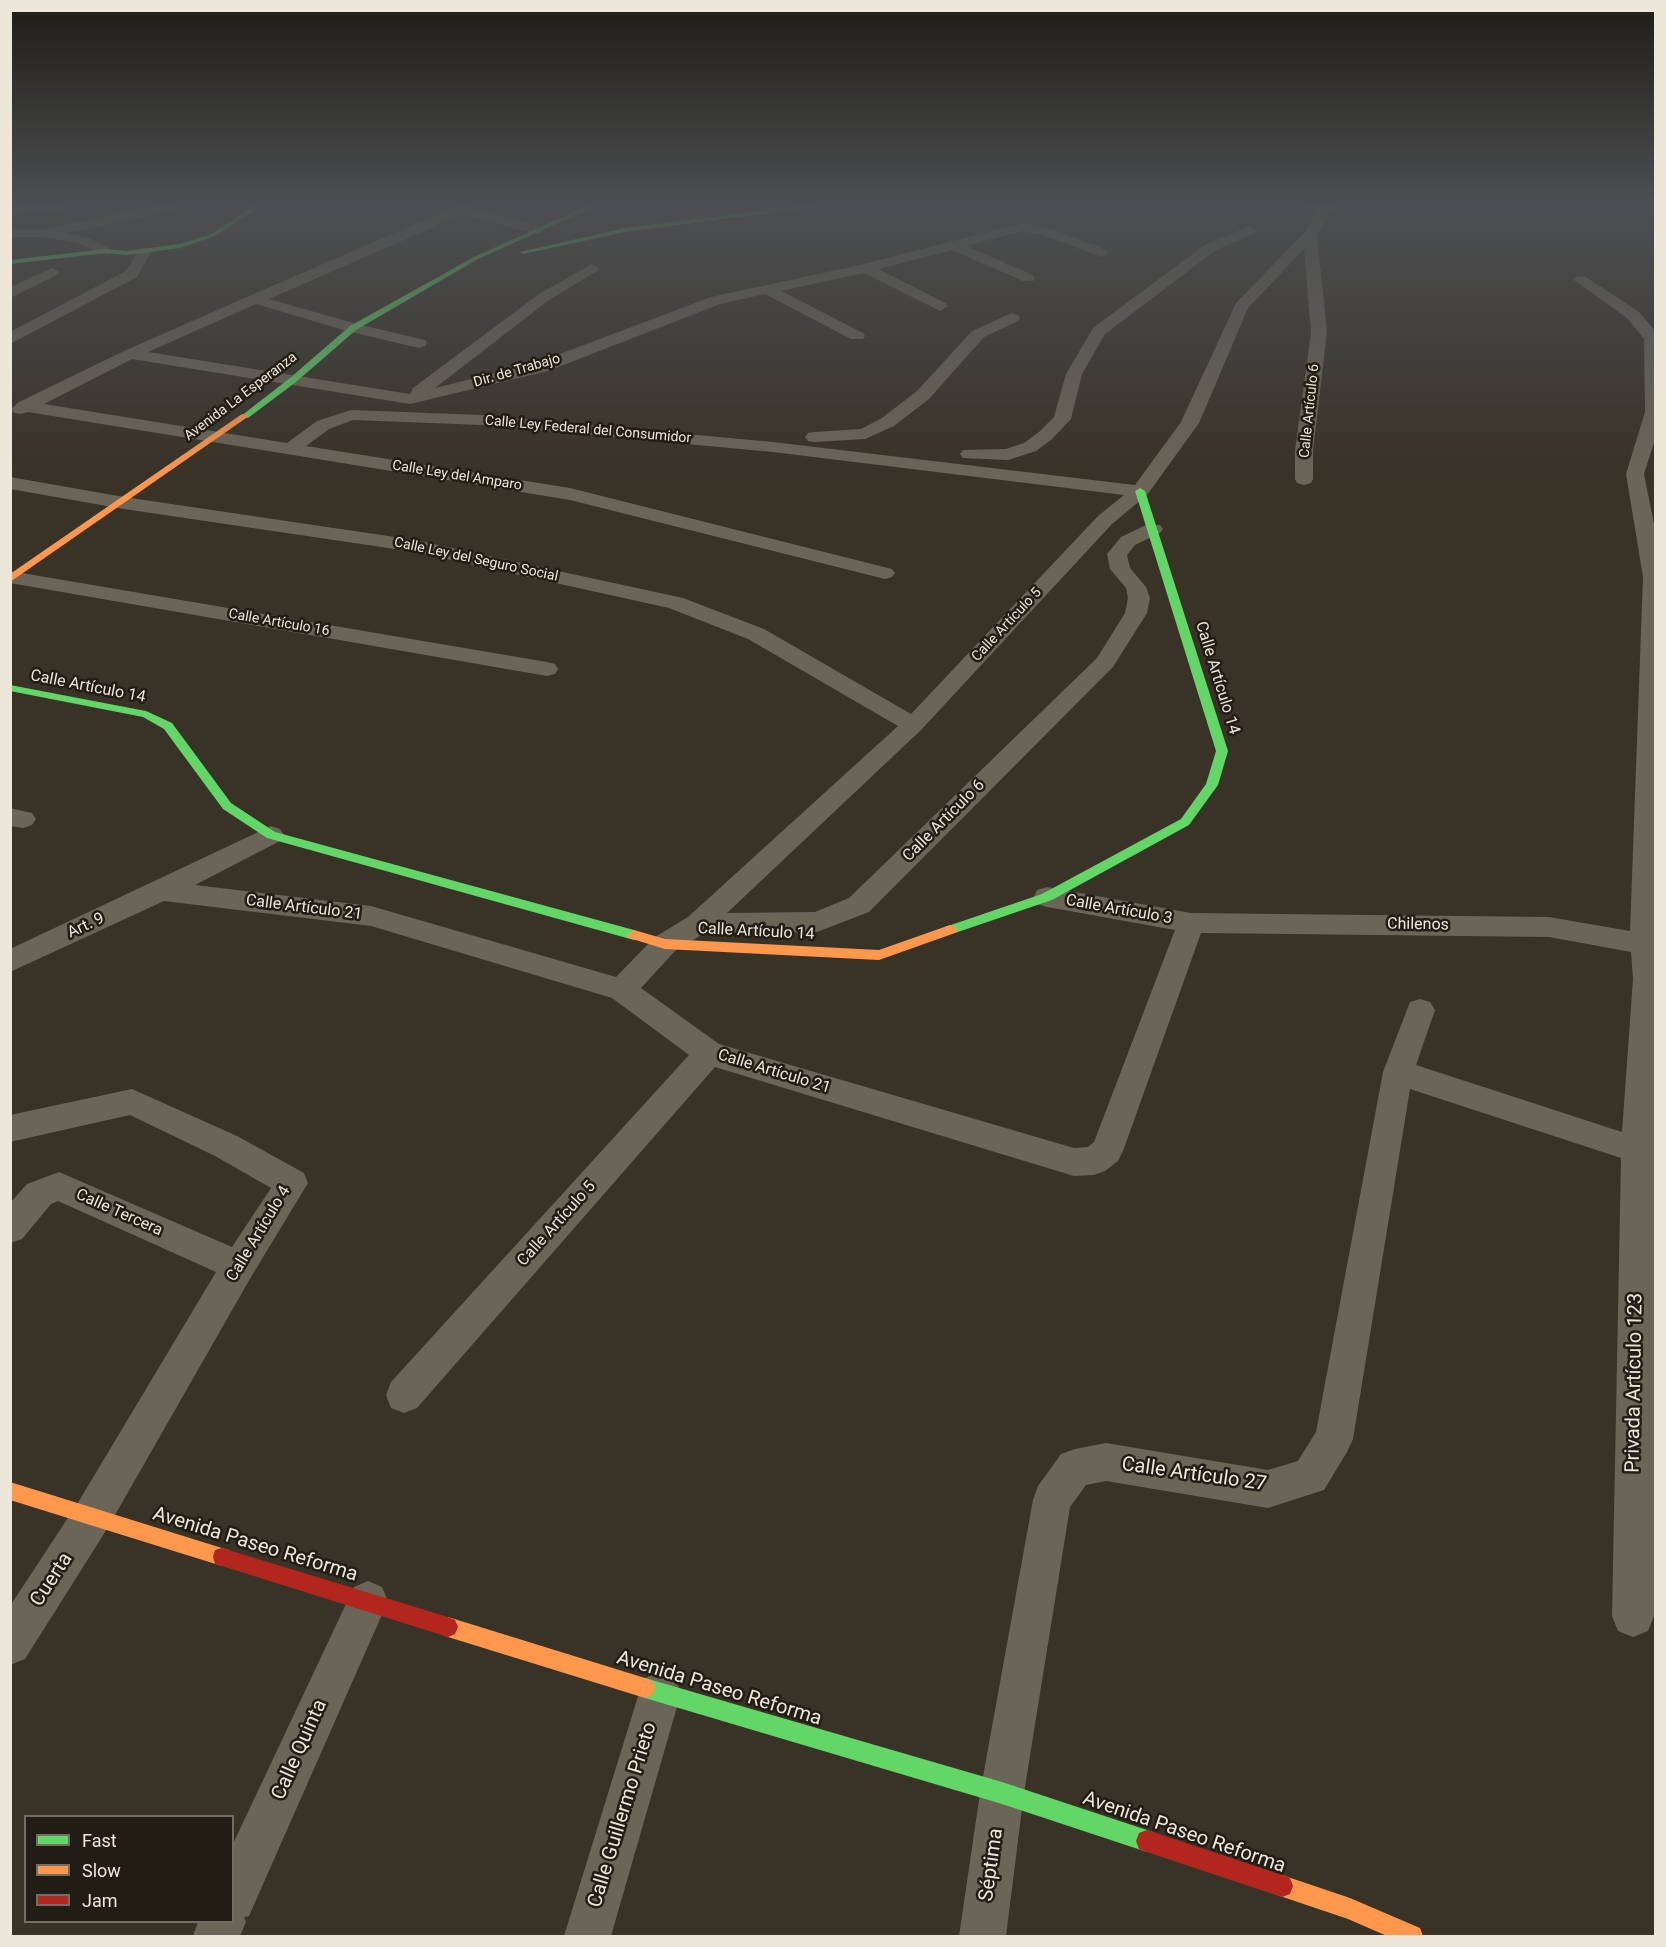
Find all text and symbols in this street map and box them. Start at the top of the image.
street label: Avenida La Esperanza [181,349,301,445]
street label: Dir. de Trabajo [472,351,562,391]
street label: Calle Artículo 6 [1297,363,1323,459]
street label: Calle Ley Federal del Consumidor [484,413,692,447]
street label: Calle Ley del Amparo [391,457,523,495]
street label: Calle Ley del Seguro Social [393,534,559,586]
street label: Calle Artículo 5 [969,585,1045,665]
street label: Calle Artículo 16 [227,606,331,640]
street label: Calle Artículo 14 [1191,619,1243,737]
street label: Calle Artículo 14 [29,666,147,708]
street label: Calle Artículo 6 [899,776,989,866]
street label: Calle Artículo 21 [245,891,363,925]
street label: Calle Artículo 3 [1064,891,1174,929]
street label: Art. 9 [64,909,108,943]
street label: Chilenos [1387,915,1449,935]
street label: Calle Artículo 14 [697,919,815,945]
street label: Calle Artículo 21 [715,1046,833,1098]
street label: Calle Artículo 5 [514,1177,600,1271]
street label: Calle Artículo 4 [223,1183,295,1285]
street label: Calle Tercera [73,1185,165,1241]
street label: Privada Artículo 123 [1621,1293,1649,1473]
street label: Calle Artículo 27 [1120,1453,1268,1497]
street label: Avenida Paseo Reforma [150,1502,360,1588]
street label: Cuerta [26,1549,78,1611]
street label: Avenida Paseo Reforma [614,1646,824,1732]
street label: Calle Quinta [267,1696,333,1804]
street label: Calle Guillermo Prieto [583,1720,663,1910]
street label: Avenida Paseo Reforma [1079,1787,1289,1879]
legend [24,1815,234,1923]
street label: Séptima [975,1827,1009,1903]
text: Fast [82,1830,117,1851]
text: Slow [82,1860,121,1881]
text: Jam [82,1890,118,1911]

